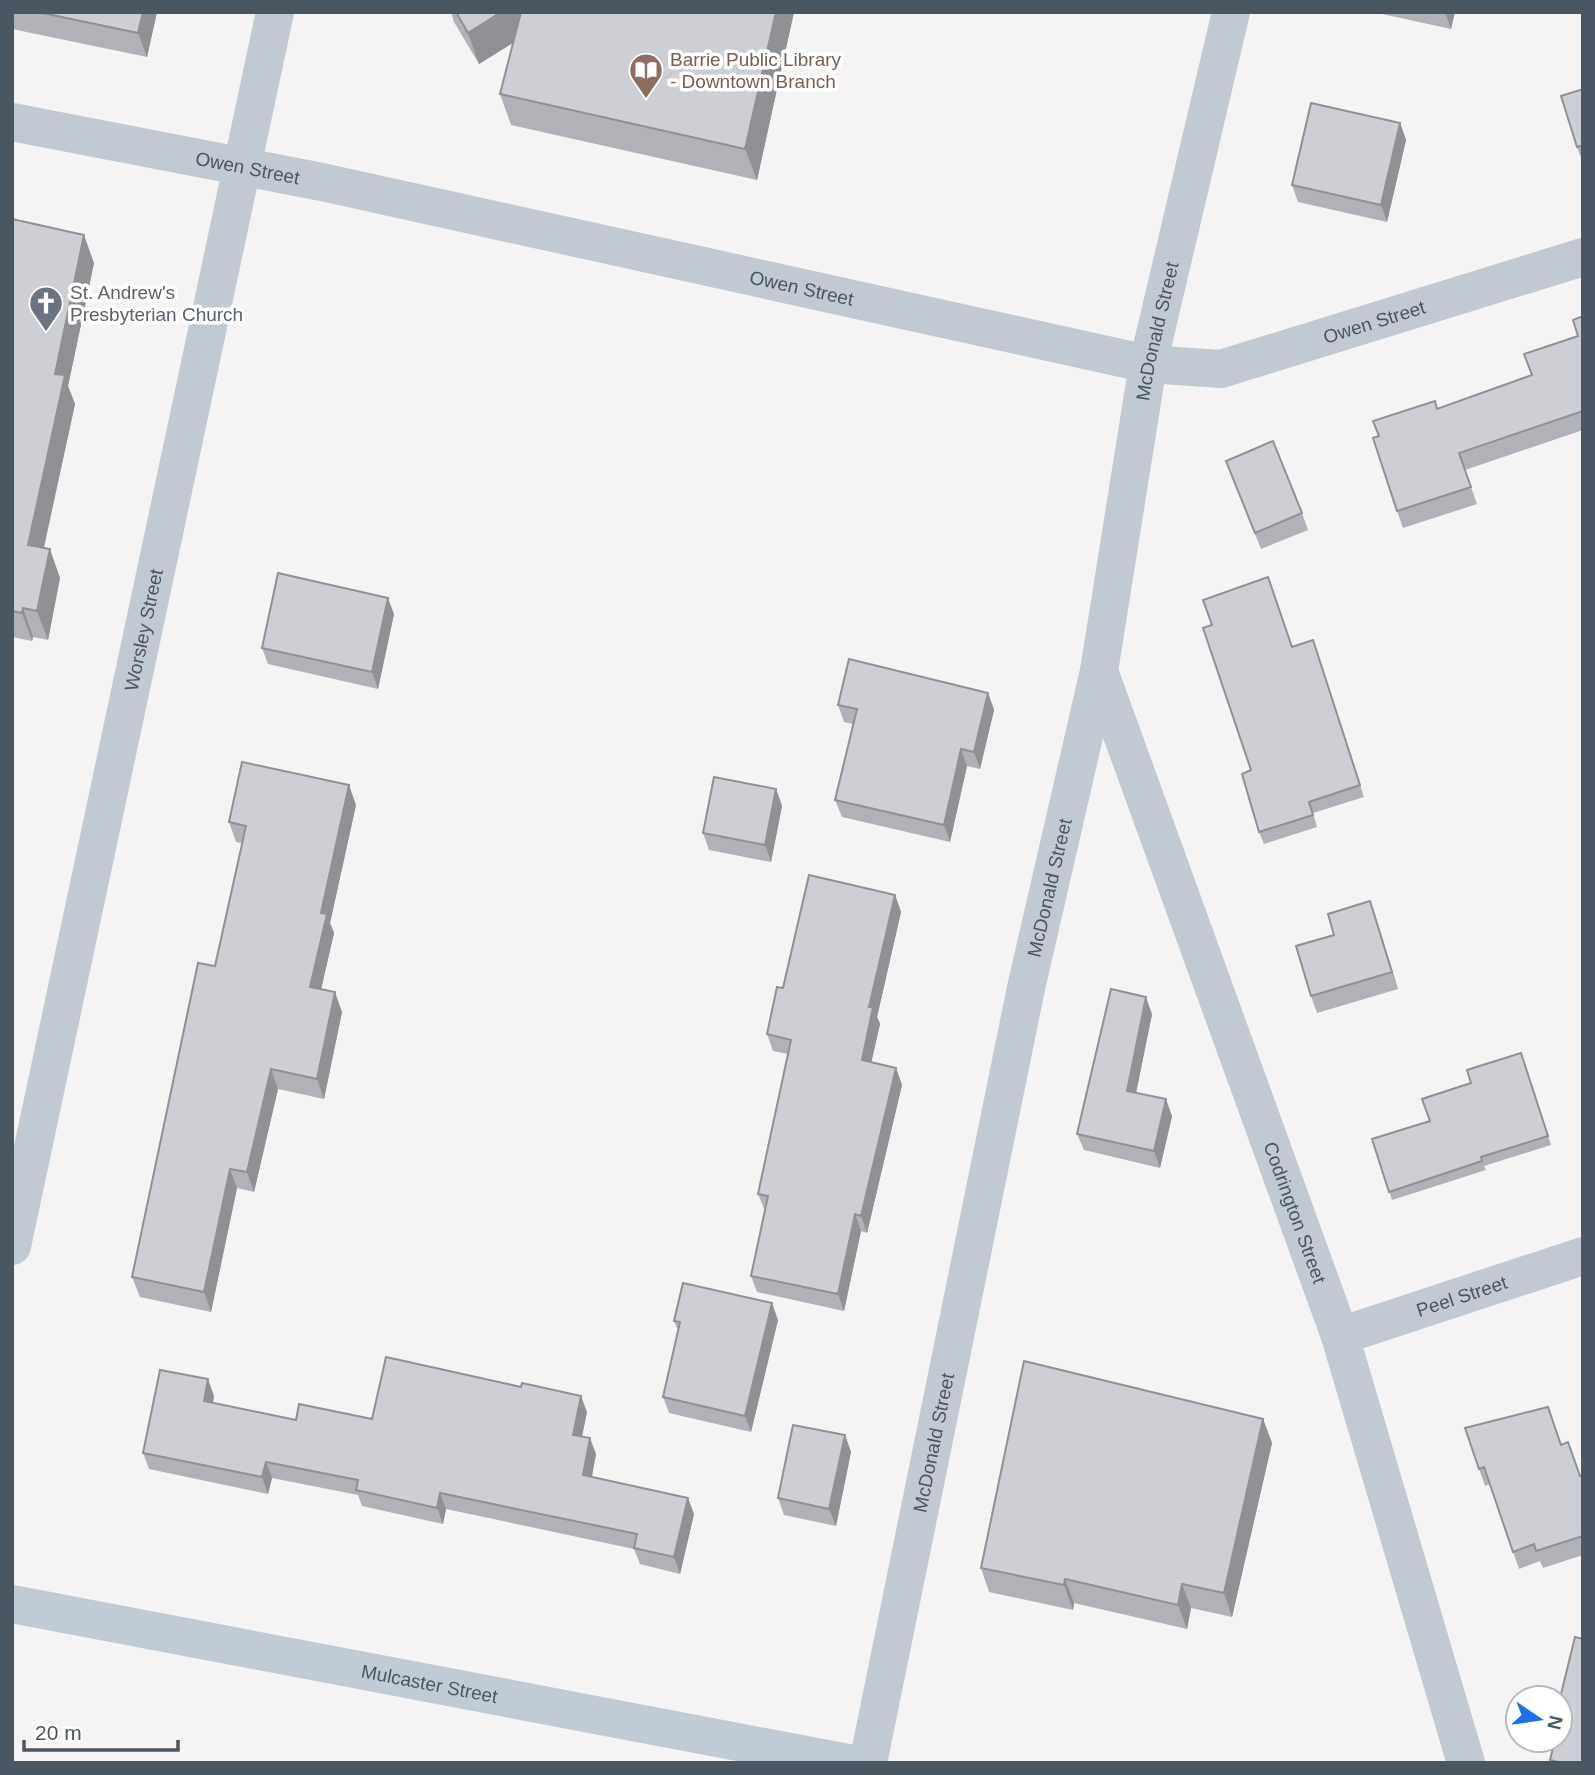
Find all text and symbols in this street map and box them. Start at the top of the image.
place label: Barrie Public Library - Downtown Branch [670,49,842,92]
library icon: Barrie Public Library - Downtown Branch [627,51,665,100]
street label: Owen Street [194,147,302,188]
street label: McDonald Street [1132,259,1182,402]
street label: Owen Street [748,266,856,309]
place label: St. Andrew's Presbyterian Church [70,282,243,325]
church icon: St. Andrew's Presbyterian Church [27,284,65,333]
street label: Owen Street [1321,296,1428,347]
street label: Worsley Street [120,566,167,693]
street label: McDonald Street [1023,816,1075,959]
street label: Codrington Street [1260,1139,1331,1287]
street label: Peel Street [1414,1271,1510,1321]
street label: McDonald Street [909,1370,958,1514]
street label: Mulcaster Street [360,1660,500,1707]
north arrow [1504,1684,1574,1754]
scale bar [24,1708,178,1752]
text: N [1543,1714,1567,1732]
text: 20 m [35,1721,82,1744]

